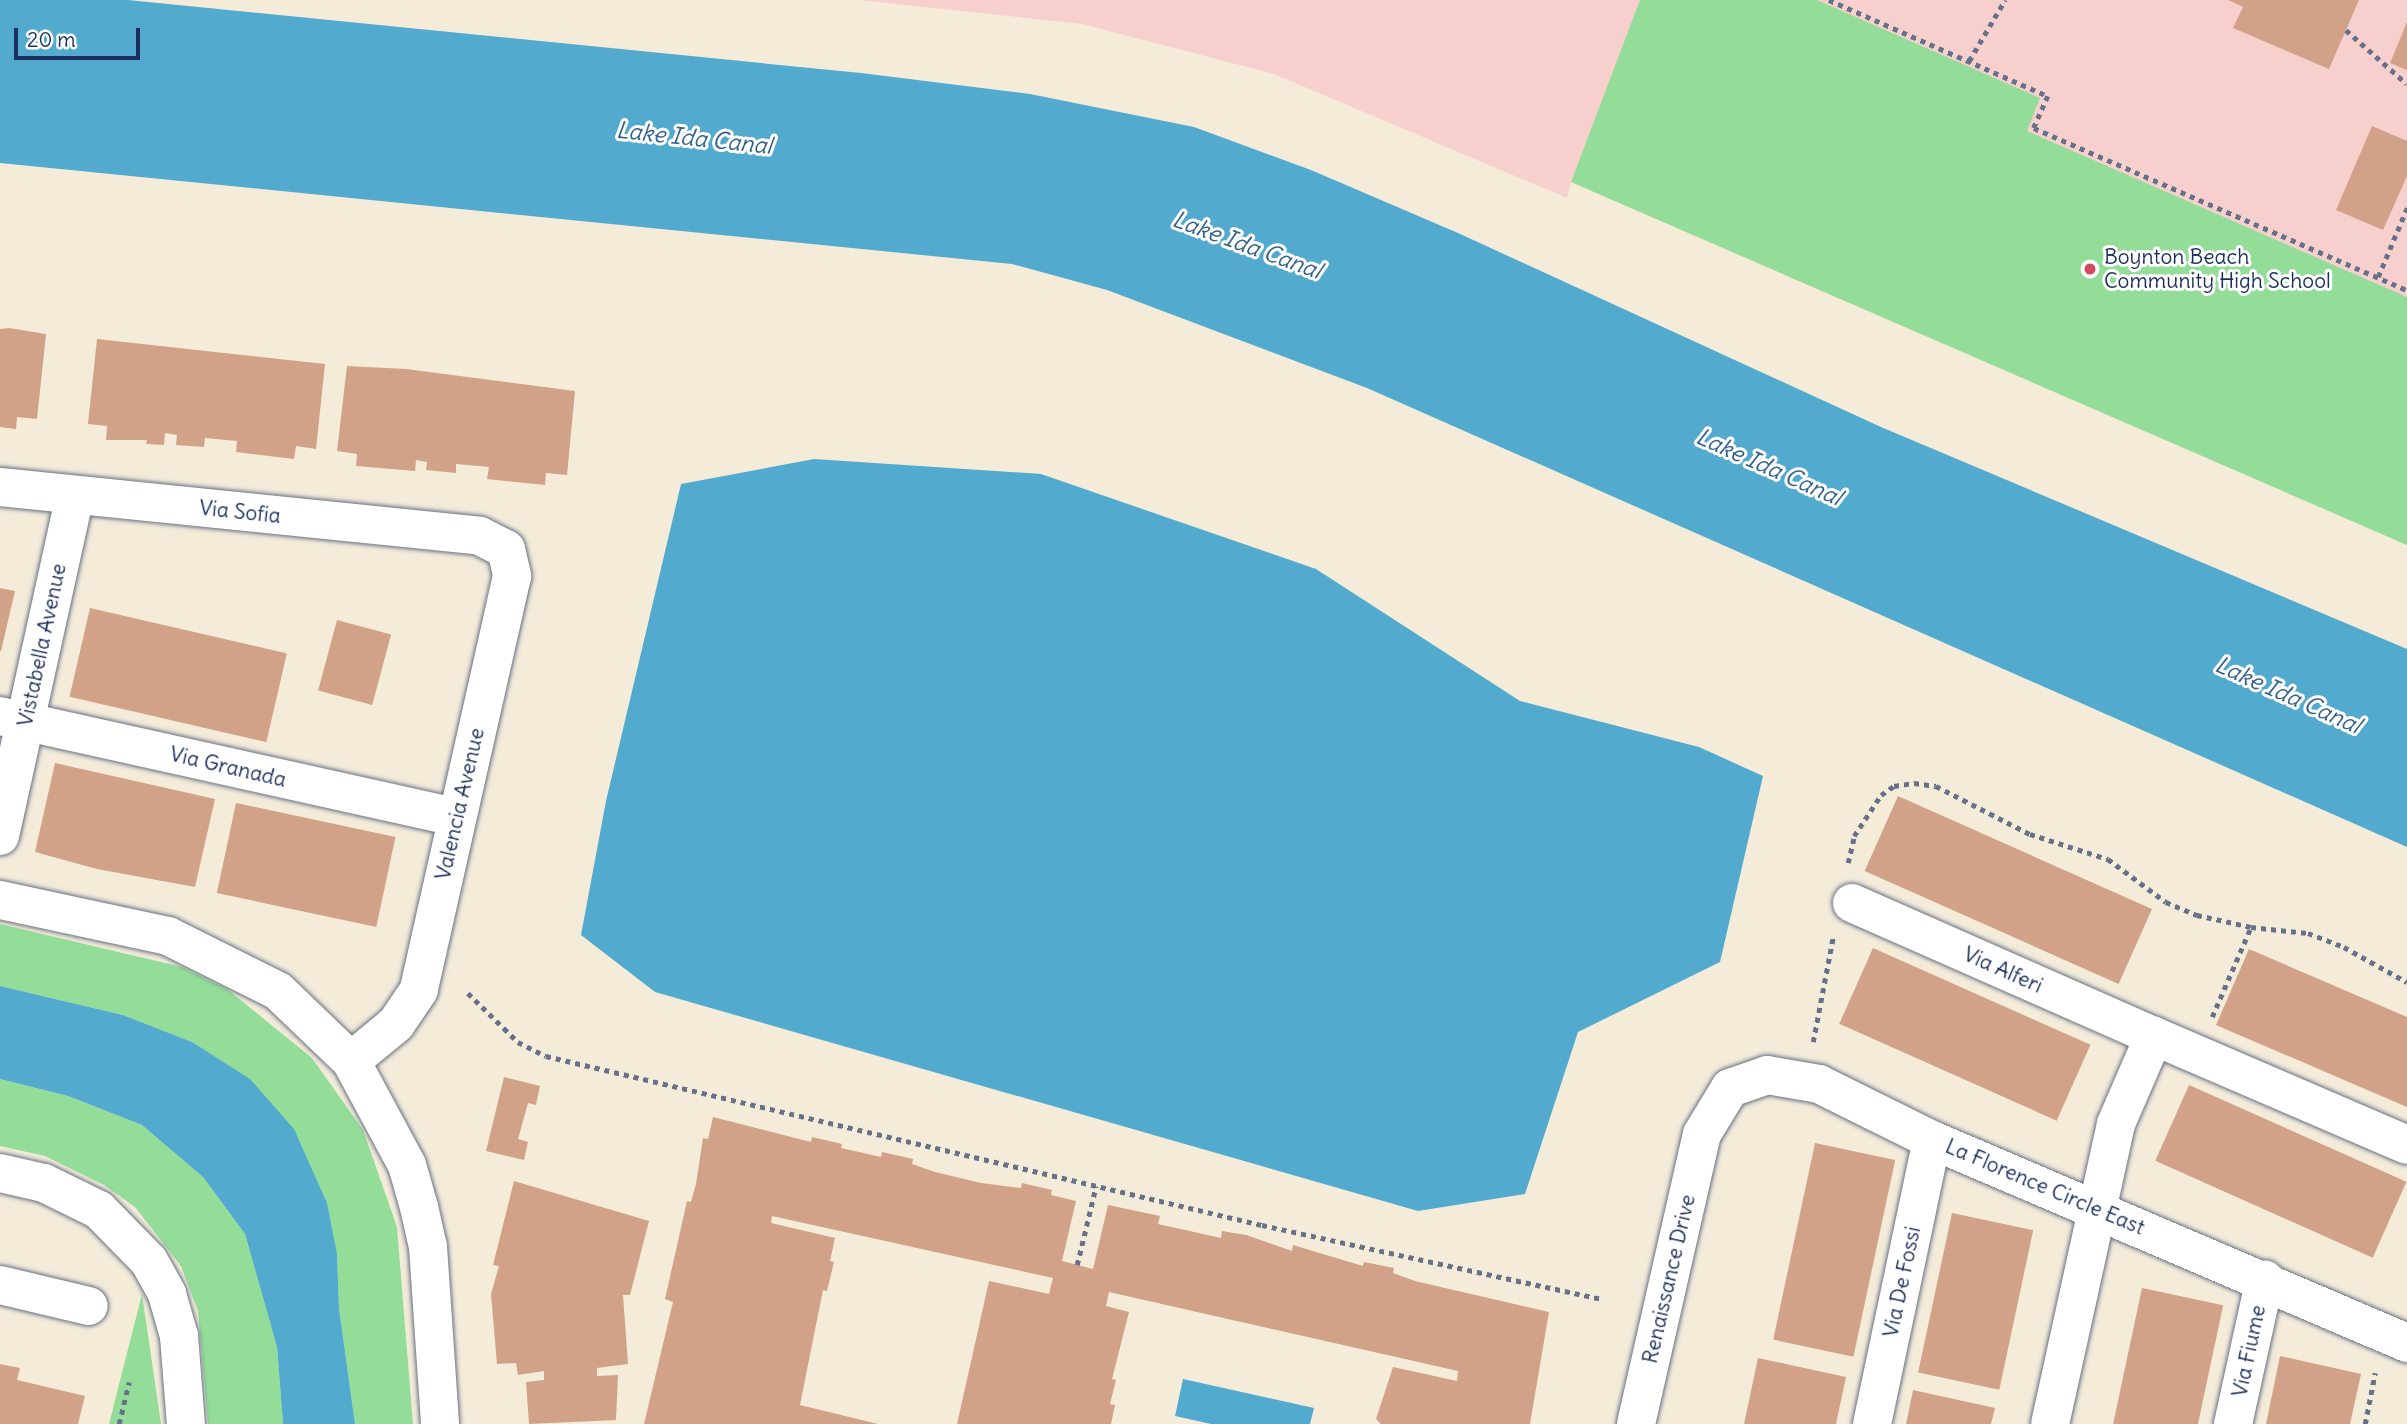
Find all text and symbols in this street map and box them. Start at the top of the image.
scale bar [18,14,144,58]
text: 20 m [27,26,76,53]
water label: Lake Ida Canal [615,116,773,160]
water label: Lake Ida Canal [1169,205,1325,285]
place label: Boynton Beach Community High School [2104,244,2331,294]
marker: Boynton Beach Community High School [2082,261,2098,277]
water label: Lake Ida Canal [1692,423,1846,511]
street label: Via Sofia [198,495,282,529]
street label: Vistabella Avenue [12,561,72,729]
water label: Lake Ida Canal [2211,651,2365,739]
street label: Valencia Avenue [430,726,490,882]
street label: Via Granada [167,741,289,793]
street label: Via Alferi [1960,941,2046,999]
street label: La Florence Circle East [1942,1134,2148,1240]
street label: Renaissance Drive [1637,1192,1701,1366]
street label: Via De Fossi [1878,1224,1926,1340]
street label: Via Fiume [2227,1303,2271,1399]

